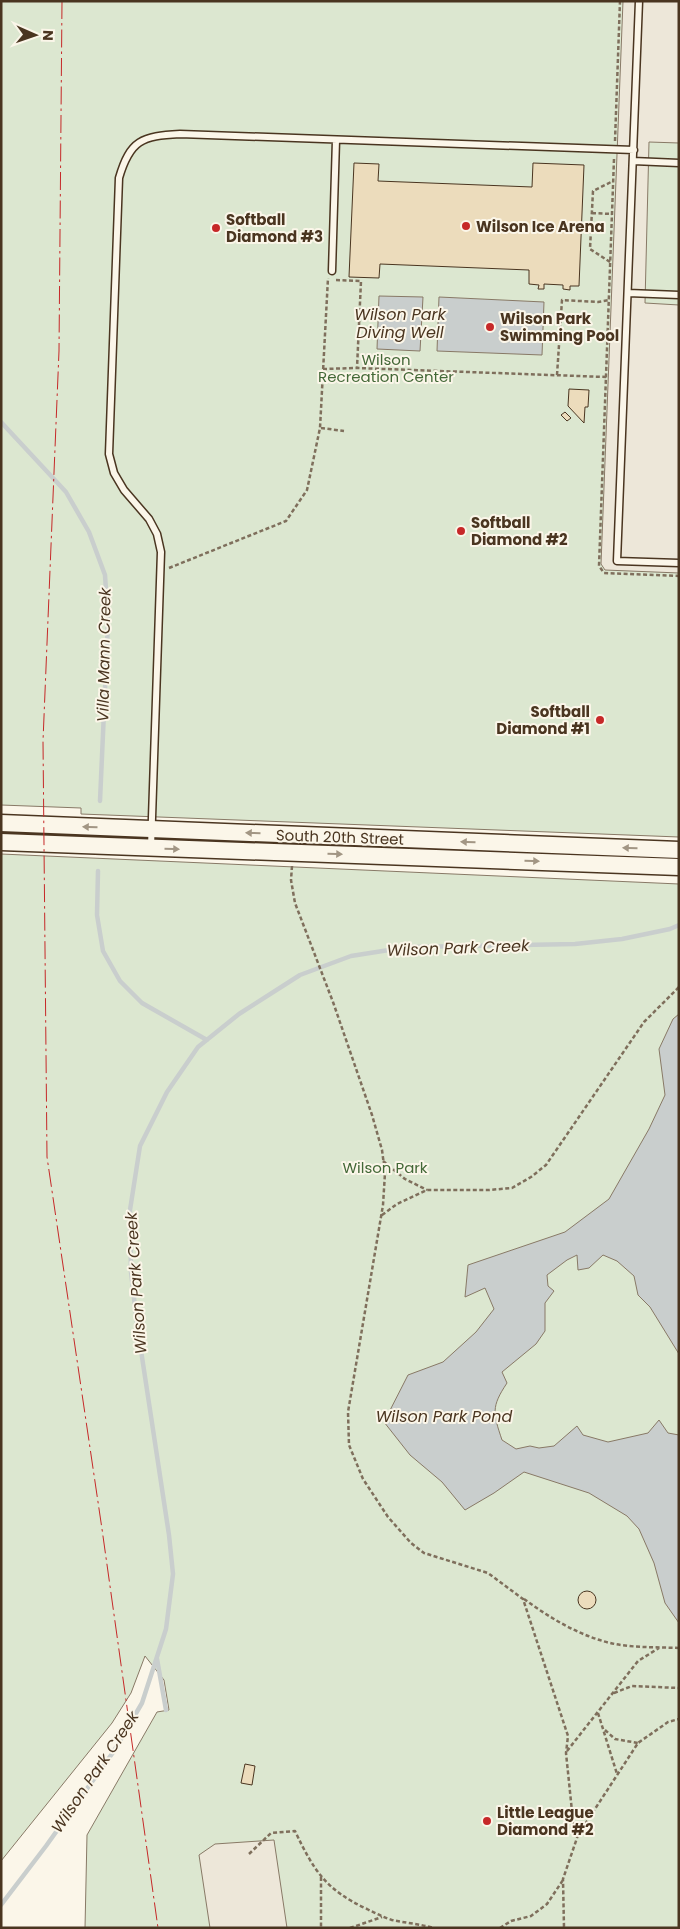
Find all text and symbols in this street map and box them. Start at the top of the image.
north arrow [10,10,60,60]
text: N [38,30,58,41]
place label: Softball Diamond #3 [226,209,323,247]
place label: Wilson Ice Arena [476,216,605,237]
marker: Wilson Ice Arena [460,220,472,232]
marker: Softball Diamond #3 [210,222,222,234]
water label: Wilson Park Diving Well [354,303,446,344]
place label: Wilson Park Swimming Pool [500,308,619,346]
marker: Wilson Park Swimming Pool [484,321,496,333]
park label: Wilson Recreation Center [318,349,454,387]
place label: Softball Diamond #2 [471,512,568,550]
marker: Softball Diamond #2 [455,525,467,537]
water label: Villa Mann Creek [91,587,117,722]
place label: Softball Diamond #1 [496,701,590,739]
marker: Softball Diamond #1 [594,714,606,726]
one-way arrow [82,823,98,831]
street label: South 20th Street [276,824,404,850]
one-way arrow [245,829,261,837]
one-way arrow [459,837,475,845]
one-way arrow [622,844,638,852]
one-way arrow [165,845,181,853]
one-way arrow [327,850,343,858]
one-way arrow [524,858,540,866]
water label: Wilson Park Creek [386,934,530,962]
park label: Wilson Park [342,1157,428,1178]
water label: Wilson Park Creek [120,1210,152,1355]
water label: Wilson Park Pond [376,1405,513,1428]
water label: Wilson Park Creek [46,1706,145,1838]
place label: Little League Diamond #2 [497,1802,594,1840]
marker: Little League Diamond #2 [481,1815,493,1827]

